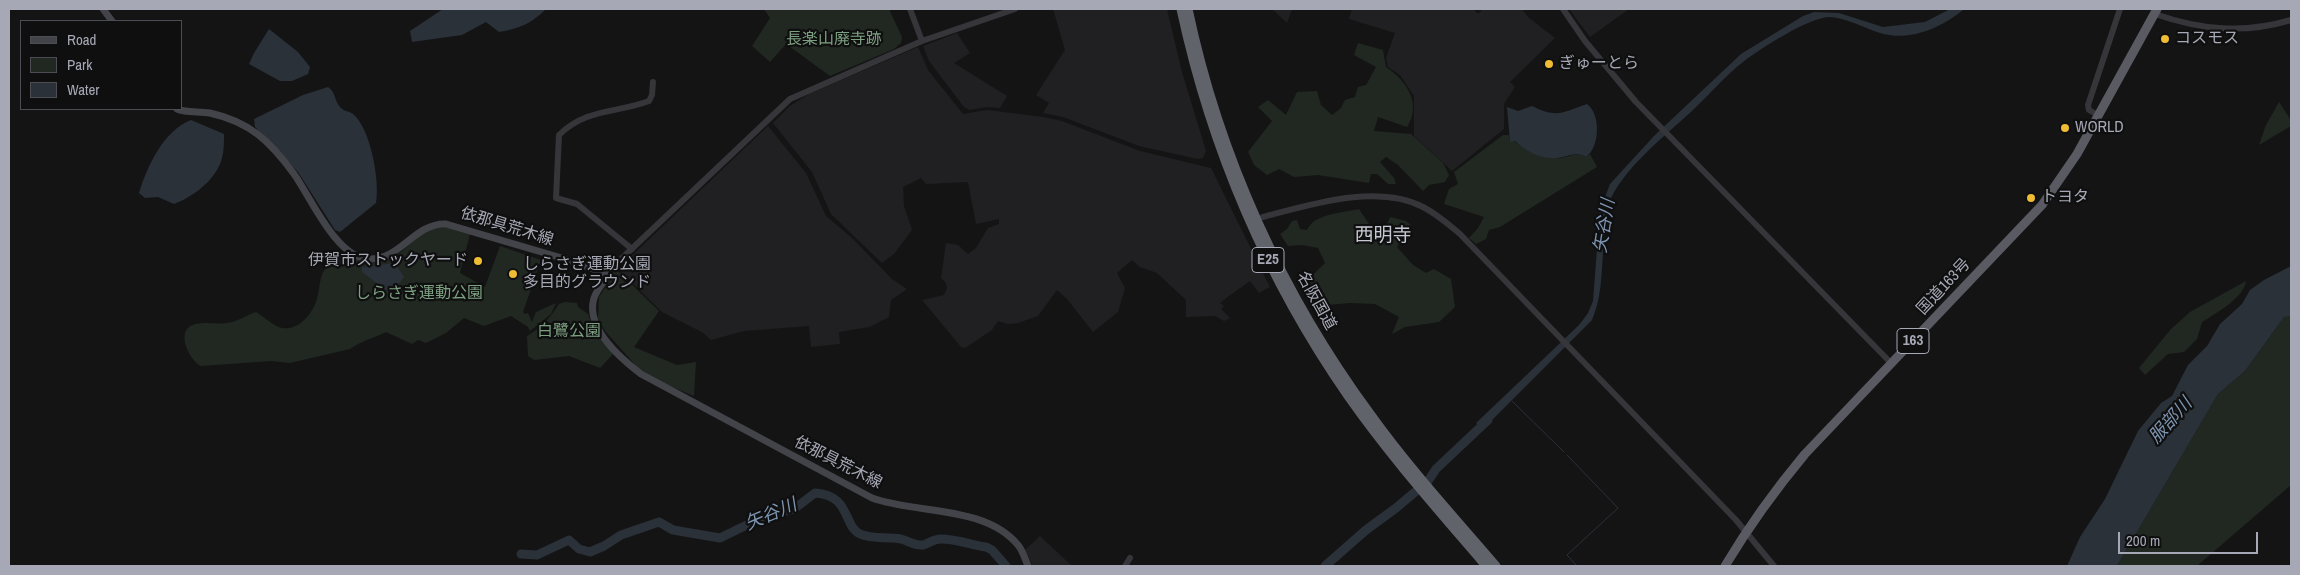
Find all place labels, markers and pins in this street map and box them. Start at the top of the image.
place label: コスモス [2175,29,2239,49]
marker: コスモス [2159,33,2171,45]
place label: ぎゅーとら [1559,54,1639,74]
marker: ぎゅーとら [1543,58,1555,70]
place label: WORLD [2075,118,2124,138]
marker: WORLD [2059,122,2071,134]
place label: トヨタ [2041,188,2089,208]
marker: トヨタ [2025,192,2037,204]
place label: 伊賀市ストックヤード [308,251,468,271]
marker: 伊賀市ストックヤード [472,255,484,267]
place label: しらさぎ運動公園 多目的グラウンド [523,255,651,293]
marker: しらさぎ運動公園 多目的グラウンド [507,268,519,280]

